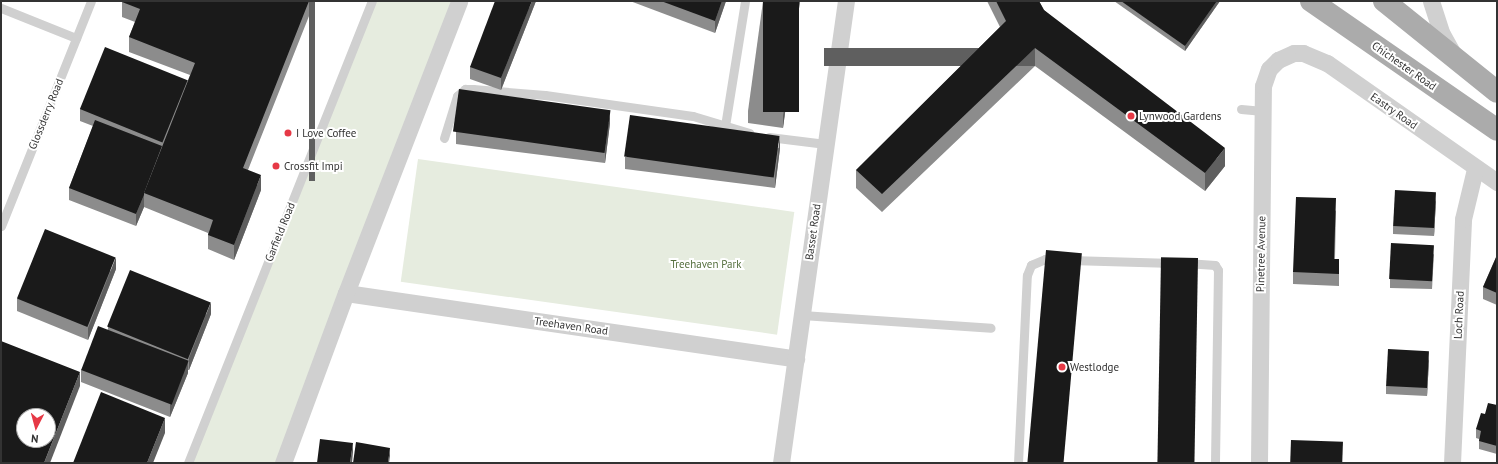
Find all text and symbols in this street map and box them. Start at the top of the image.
street label: Chichester Road [1369,39,1439,93]
street label: Glossderry Road [26,77,66,151]
street label: Eastry Road [1368,90,1420,132]
place label: Lynwood Gardens [1139,109,1221,123]
marker: Lynwood Gardens [1126,111,1136,121]
place label: I Love Coffee [296,126,356,140]
marker: I Love Coffee [283,128,293,138]
place label: Crossfit Impi [284,159,343,173]
marker: Crossfit Impi [271,161,281,171]
street label: Garfield Road [262,200,298,264]
street label: Basset Road [803,203,823,261]
street label: Pinetree Avenue [1254,216,1268,292]
park label: Treehaven Park [670,257,742,271]
street label: Loch Road [1451,291,1467,339]
street label: Treehaven Road [533,314,609,338]
place label: Westlodge [1070,360,1119,374]
marker: Westlodge [1057,362,1067,372]
north arrow [16,408,56,448]
text: N [31,432,39,446]

